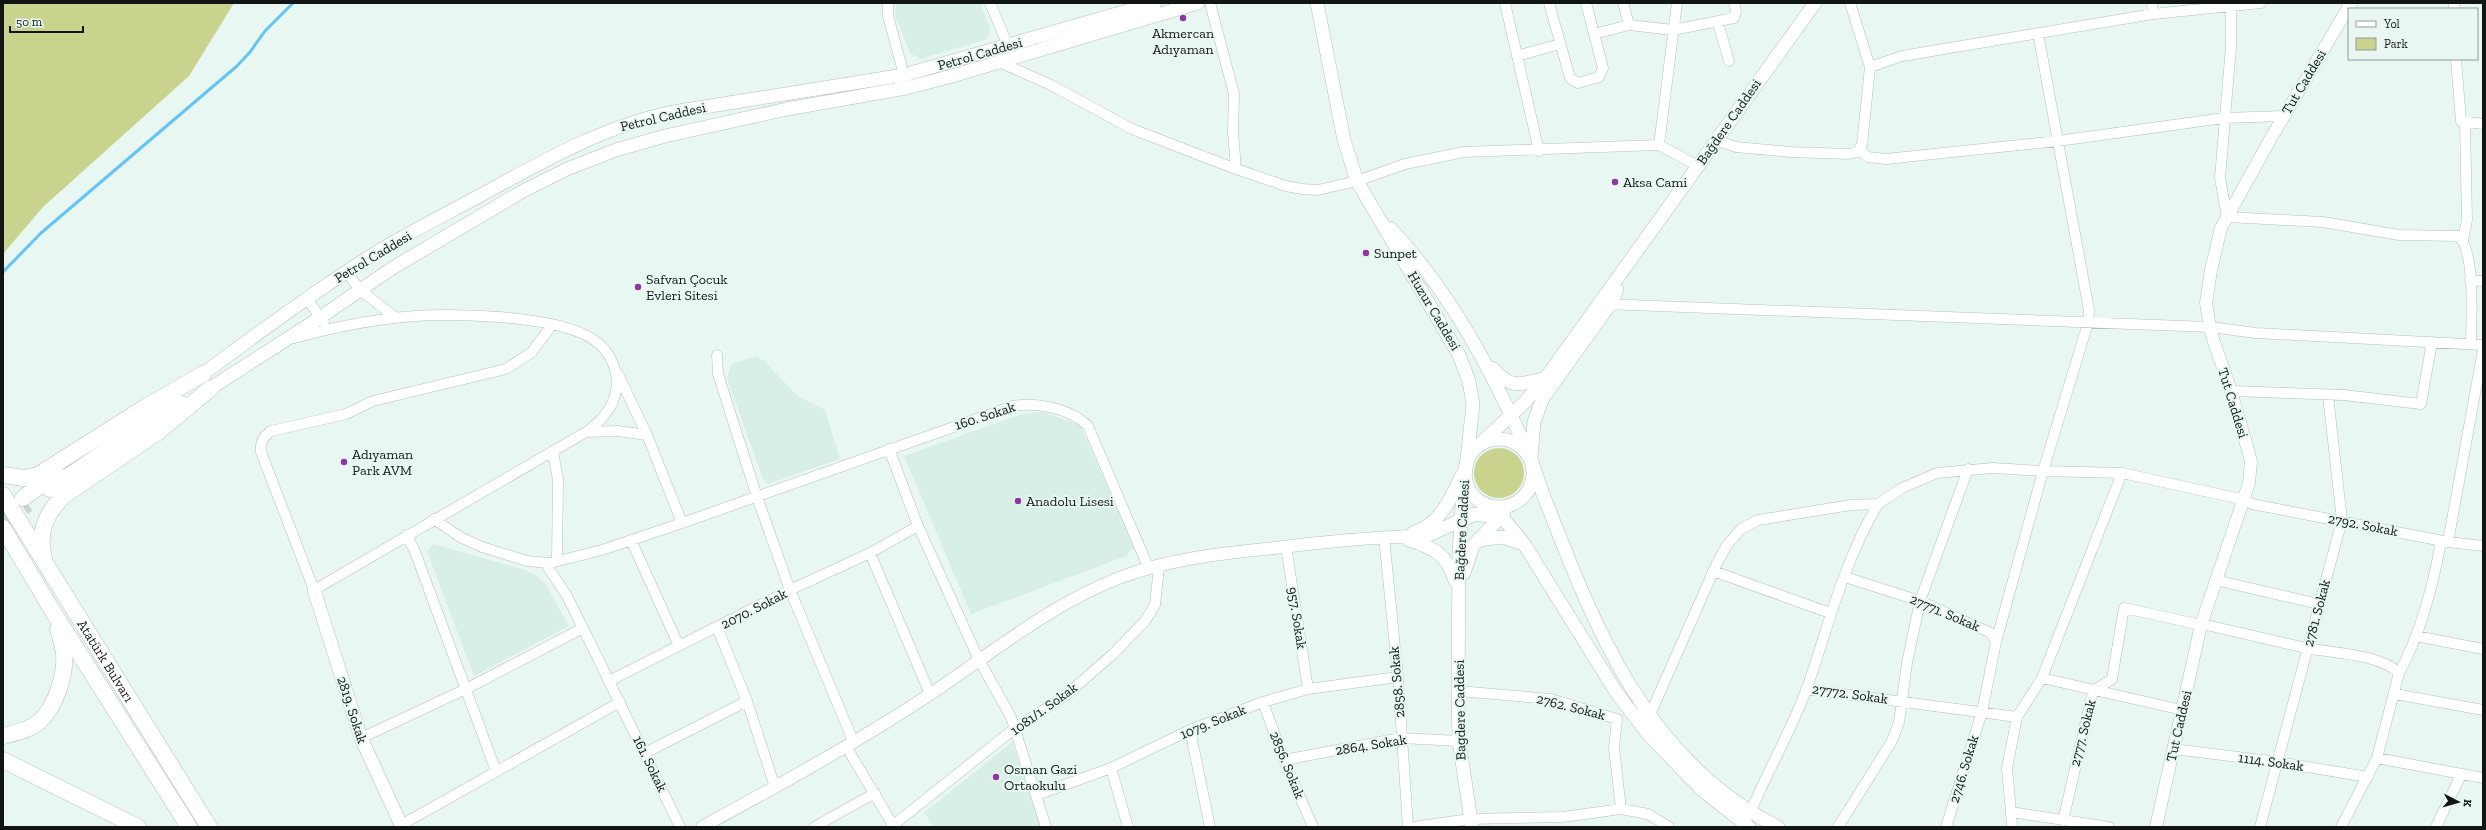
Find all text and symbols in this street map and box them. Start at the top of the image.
scale bar [10,8,83,34]
legend [2348,8,2478,60]
marker: Akmercan Adıyaman [1178,13,1188,23]
text: 50 m [16,15,43,29]
text: Yol [2383,17,2400,31]
place label: Akmercan Adıyaman [1152,25,1214,58]
street label: Petrol Caddesi [936,34,1024,74]
text: Park [2384,37,2409,51]
street label: Tut Caddesi [2278,46,2330,118]
street label: Bağdere Caddesi [1693,76,1765,168]
street label: Petrol Caddesi [619,99,708,135]
place label: Aksa Cami [1623,174,1687,191]
marker: Aksa Cami [1610,177,1620,187]
street label: Petrol Caddesi [331,227,415,287]
place label: Sunpet [1374,245,1418,262]
marker: Sunpet [1361,248,1371,258]
street label: Huzur Caddesi [1404,268,1464,354]
place label: Safvan Çocuk Evleri Sitesi [646,271,728,304]
marker: Safvan Çocuk Evleri Sitesi [633,282,643,292]
street label: Tut Caddesi [2214,366,2252,440]
street label: 160. Sokak [953,398,1018,434]
place label: Adıyaman Park AVM [352,446,413,479]
marker: Adıyaman Park AVM [339,457,349,467]
street label: Bağdere Caddesi [1451,479,1473,581]
place label: Anadolu Lisesi [1026,493,1114,510]
marker: Anadolu Lisesi [1013,496,1023,506]
street label: 2792. Sokak [2327,510,2400,540]
street label: 2781. Sokak [2300,577,2334,648]
street label: 2070. Sokak [718,585,790,633]
street label: 957. Sokak [1284,586,1310,651]
street label: 27771. Sokak [1907,591,1983,636]
street label: Atatürk Bulvarı [74,616,138,705]
street label: 2858. Sokak [1385,645,1409,718]
street label: Bagdere Caddesi [1451,659,1469,760]
street label: 2819. Sokak [333,674,371,746]
street label: 1081/1. Sokak [1007,679,1081,739]
street label: 27772. Sokak [1811,680,1890,708]
street label: Tut Caddesi [2163,689,2195,763]
street label: 2762. Sokak [1535,690,1608,724]
street label: 2777. Sokak [2066,697,2100,768]
street label: 1079. Sokak [1178,701,1249,743]
street label: 2856. Sokak [1266,729,1308,802]
street label: 2864. Sokak [1334,731,1409,759]
street label: 2746. Sokak [1946,732,1983,805]
street label: 161. Sokak [629,733,671,795]
street label: 1114. Sokak [2237,749,2305,775]
place label: Osman Gazi Ortaokulu [1004,761,1077,794]
marker: Osman Gazi Ortaokulu [991,772,1001,782]
north arrow [2438,782,2478,822]
text: K [2461,799,2474,808]

